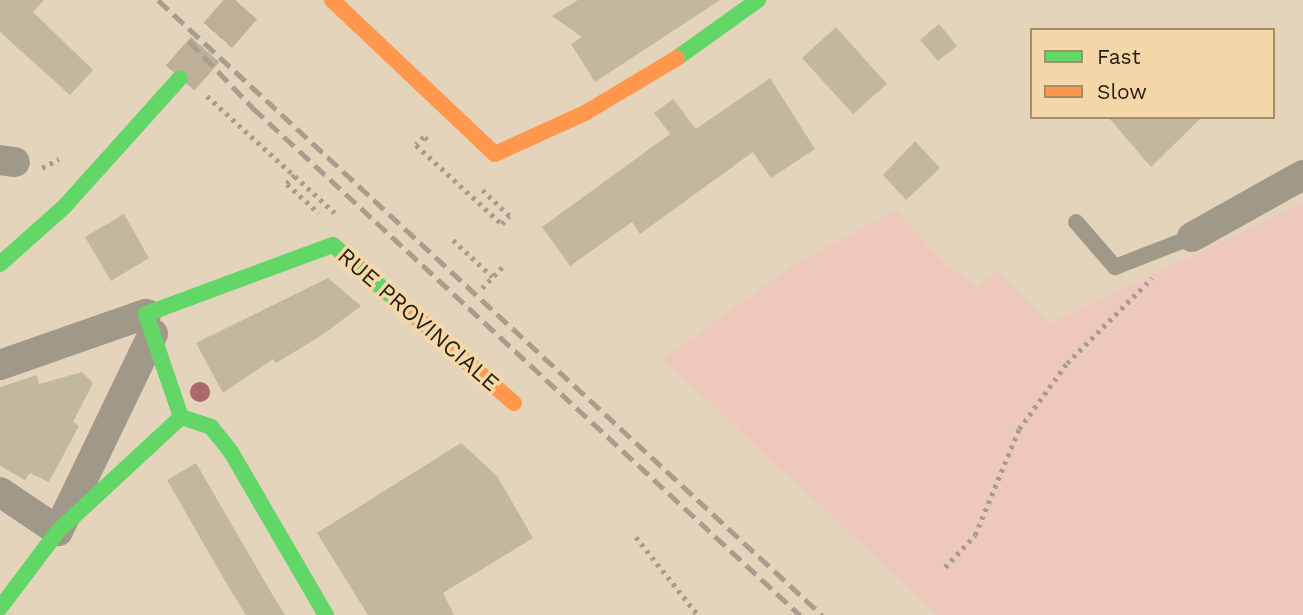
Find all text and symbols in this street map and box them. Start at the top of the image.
legend [1030,28,1275,119]
text: Fast [1097,44,1141,69]
text: Slow [1097,79,1147,104]
street label: RUE PROVINCIALE [332,242,504,398]

